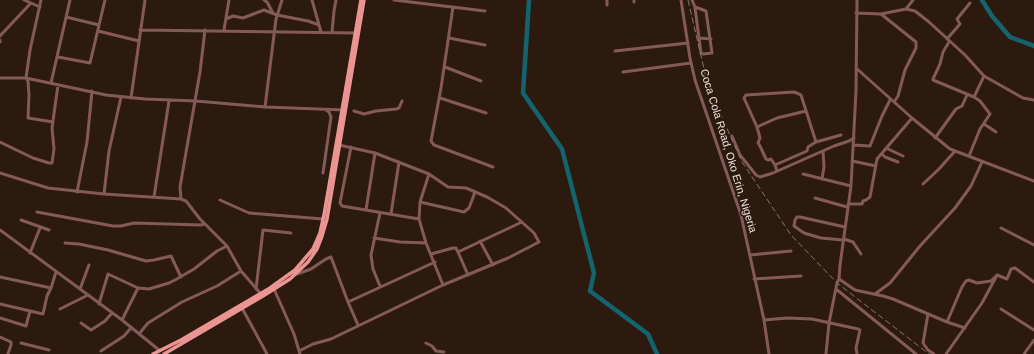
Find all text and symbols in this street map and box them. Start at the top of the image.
street label: Coca Cola Road, Oko Erin, Nigeria [697,68,759,234]

